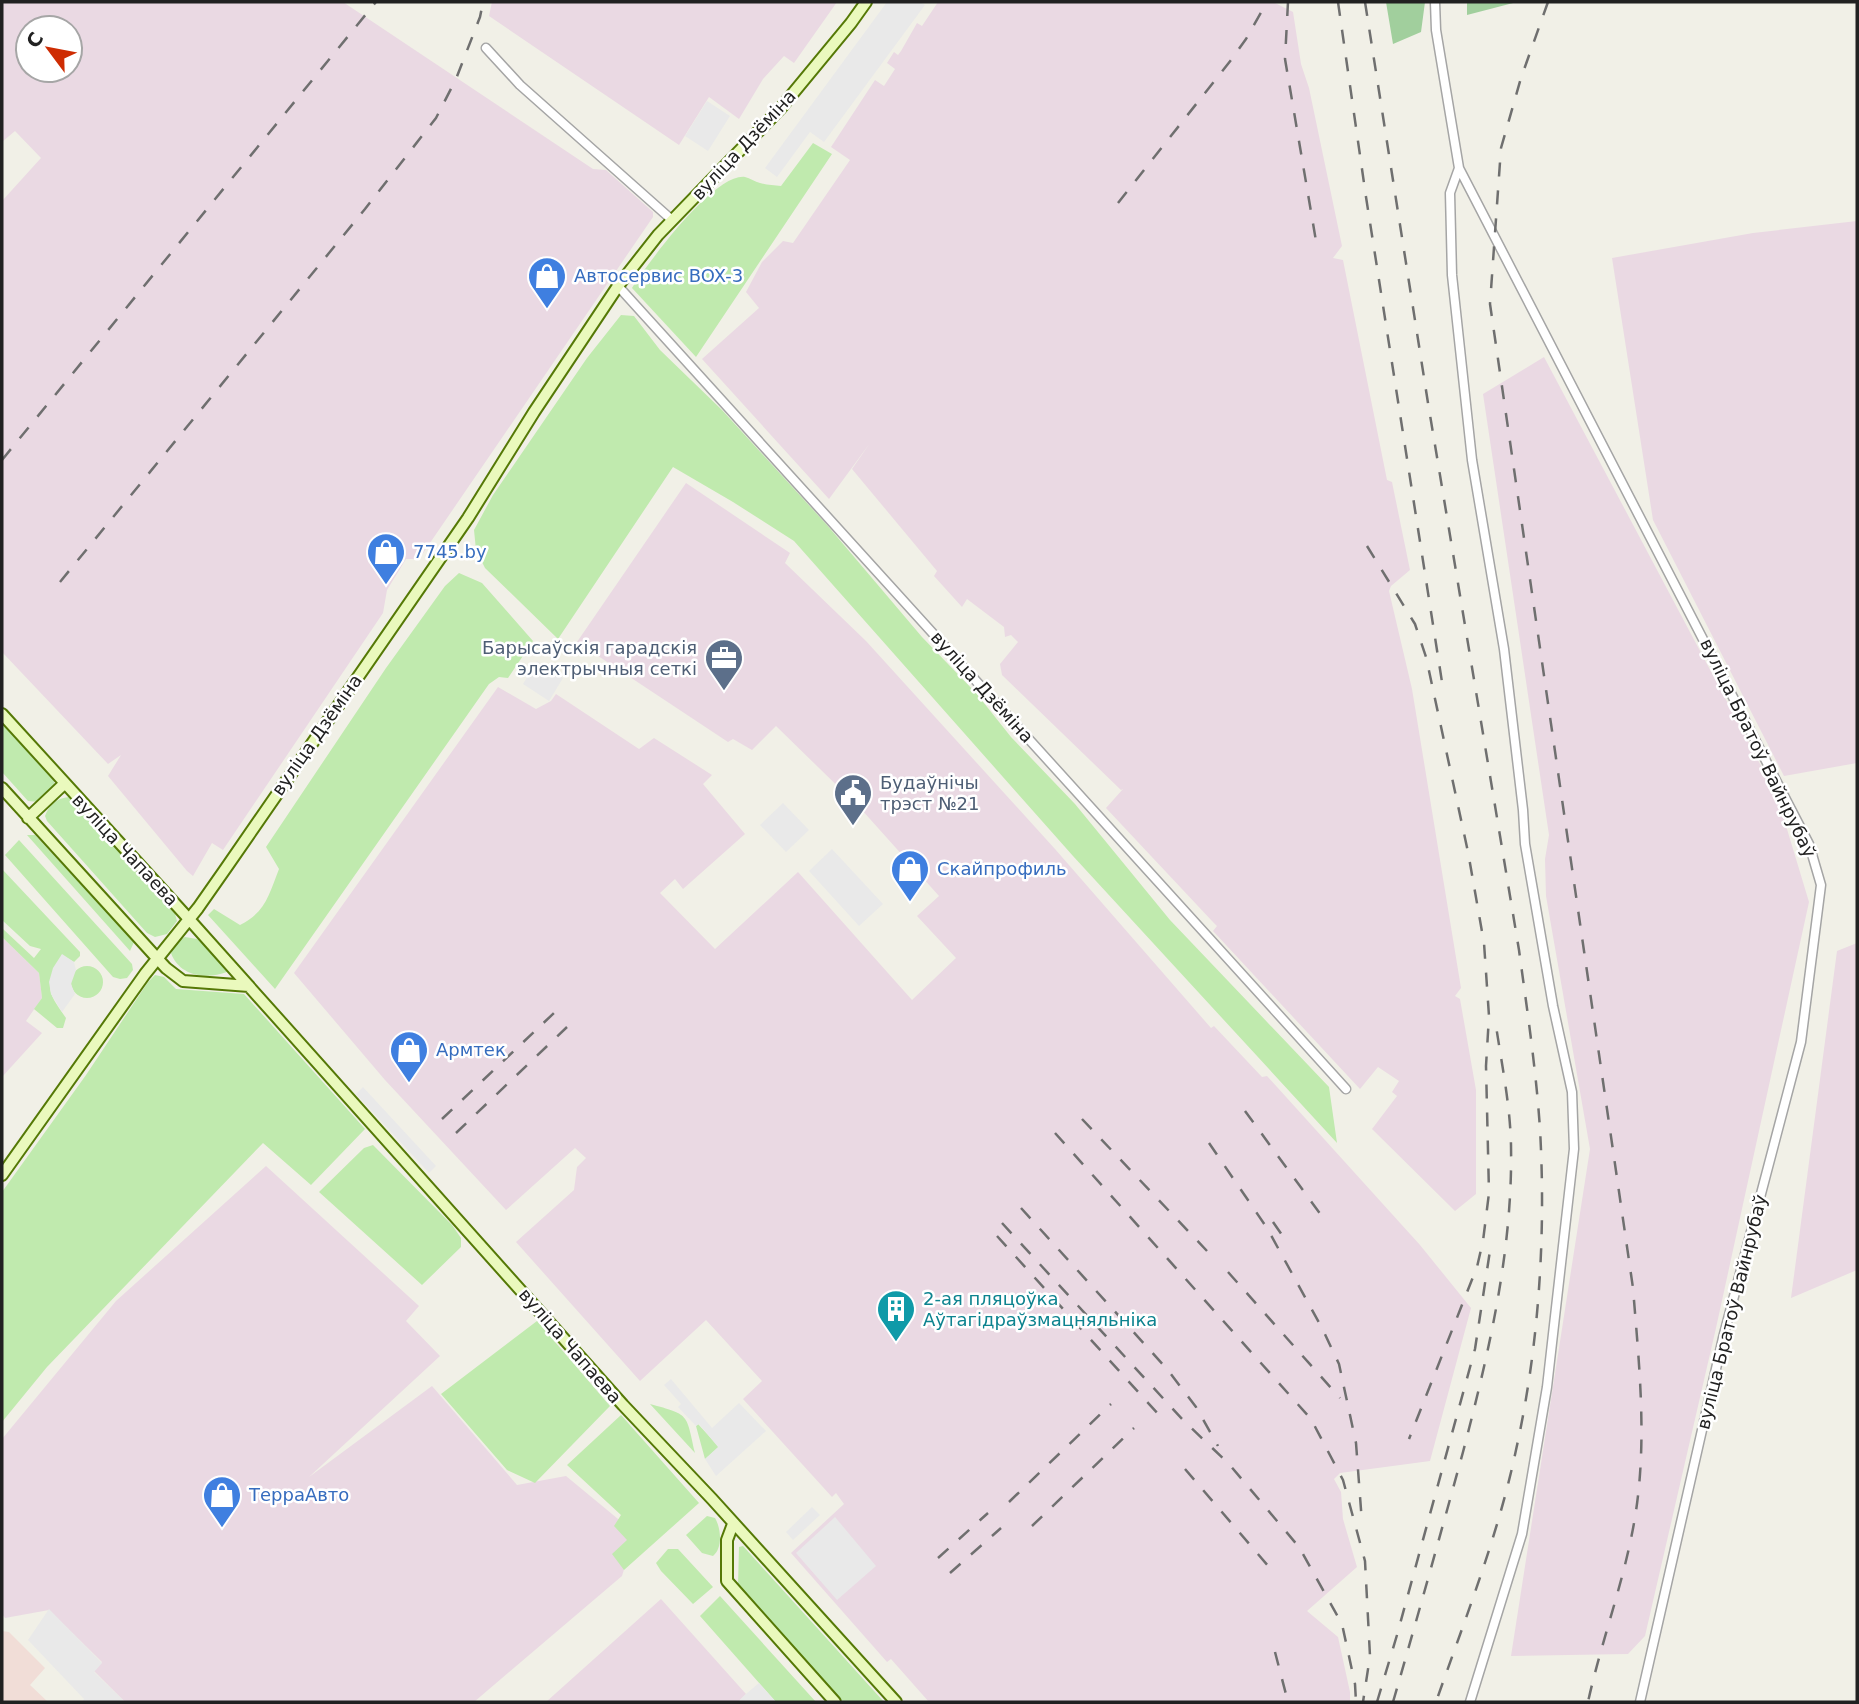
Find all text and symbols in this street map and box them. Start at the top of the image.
north arrow [14,14,84,84]
text: С [22,28,48,52]
street label: вуліца Дзёміна [687,85,800,204]
shop icon: Автосервис BOX-3 [526,255,568,310]
place label: Автосервис BOX-3 [574,265,743,286]
shop icon: 7745.by [365,531,407,586]
place label: 7745.by [413,541,487,562]
street label: вуліца Дзёміна [927,627,1038,747]
street label: вуліца Братоў Вайнрубаў [1696,635,1821,861]
place label: Барысаўскія гарадскія электрычныя сеткі [482,637,697,679]
office icon: Барысаўскія гарадскія электрычныя сеткі [703,637,745,692]
street label: вуліца Дзёміна [267,670,366,799]
public building icon: Будаўнічы трэст №21 [832,772,874,827]
place label: Будаўнічы трэст №21 [880,772,980,814]
street label: вуліца Чапаева [68,789,183,910]
shop icon: Скайпрофиль [889,848,931,903]
place label: Скайпрофиль [937,858,1067,879]
shop icon: Армтек [388,1029,430,1084]
place label: Армтек [436,1039,506,1060]
street label: вуліца Братоў Вайнрубаў [1692,1192,1771,1431]
street label: вуліца Чапаева [515,1284,626,1408]
building icon: 2-ая пляцоўка Аўтагідраўзмацняльніка [875,1288,917,1343]
place label: 2-ая пляцоўка Аўтагідраўзмацняльніка [923,1288,1157,1330]
shop icon: ТерраАвто [201,1474,243,1529]
place label: ТерраАвто [248,1484,349,1505]

